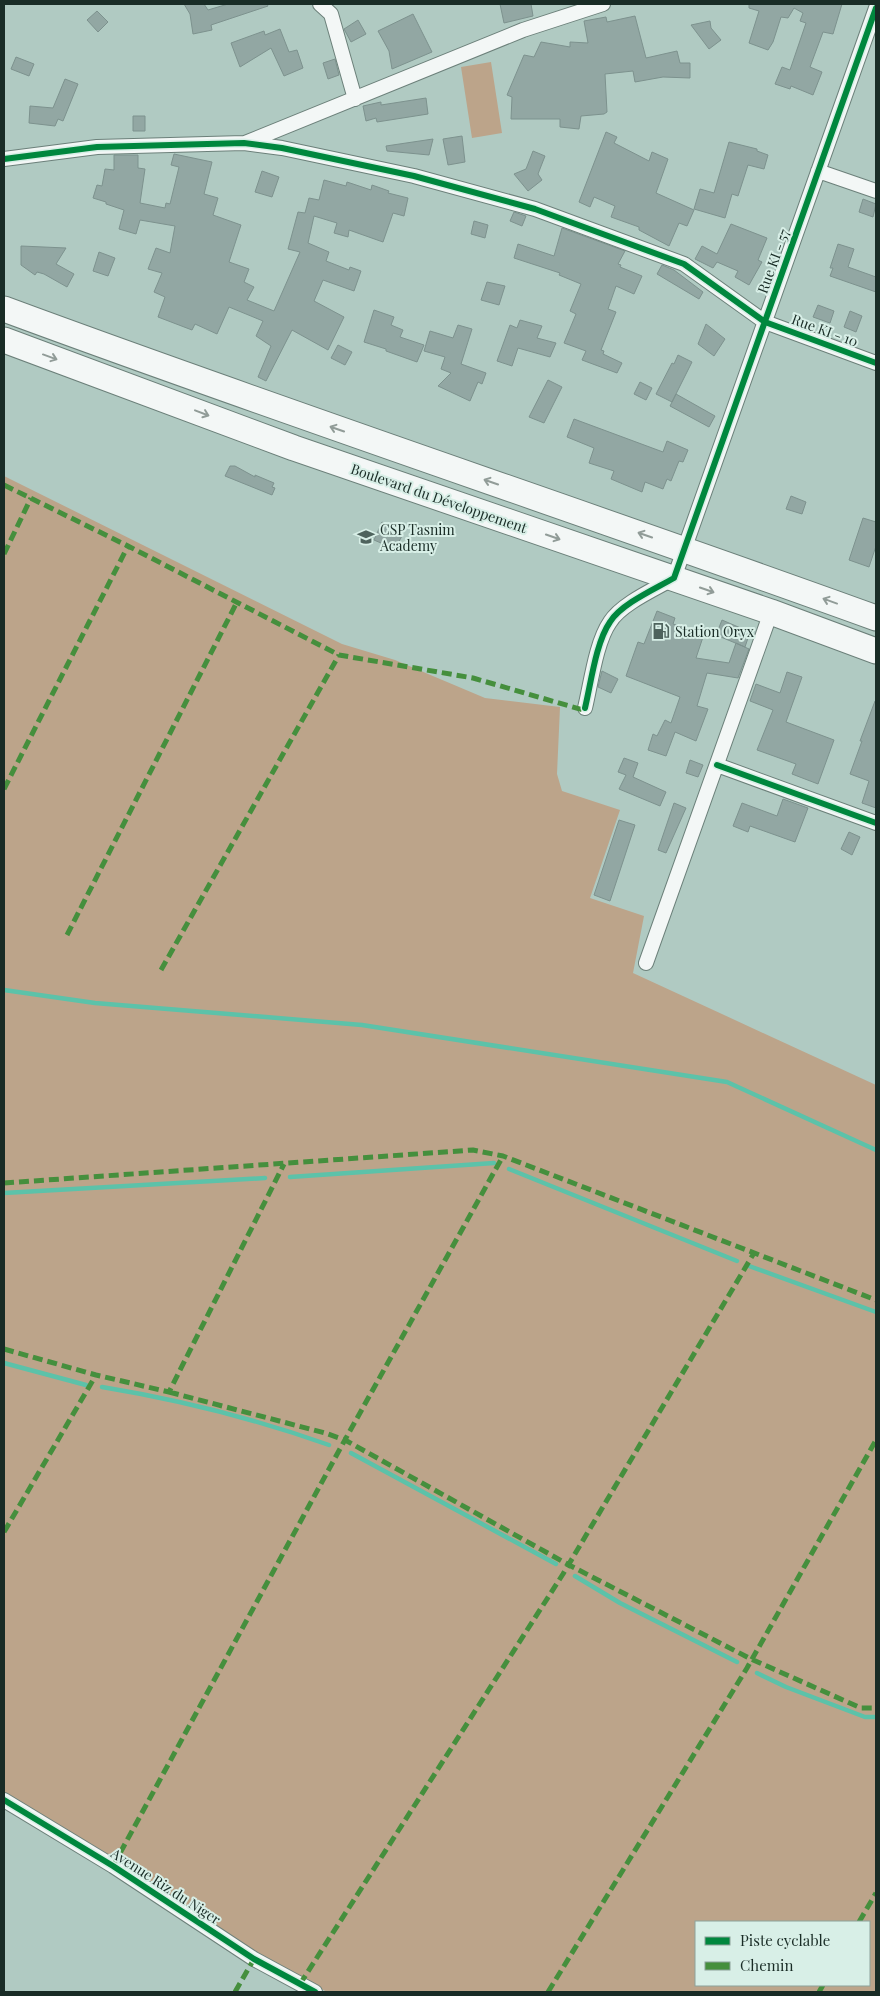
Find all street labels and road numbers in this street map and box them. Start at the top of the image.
street label: Rue KI - 57 [753,226,794,296]
street label: Rue KI - 10 [789,309,861,351]
street label: Boulevard du Développement [348,459,531,537]
street label: Avenue Riz du Niger [107,1843,225,1929]

